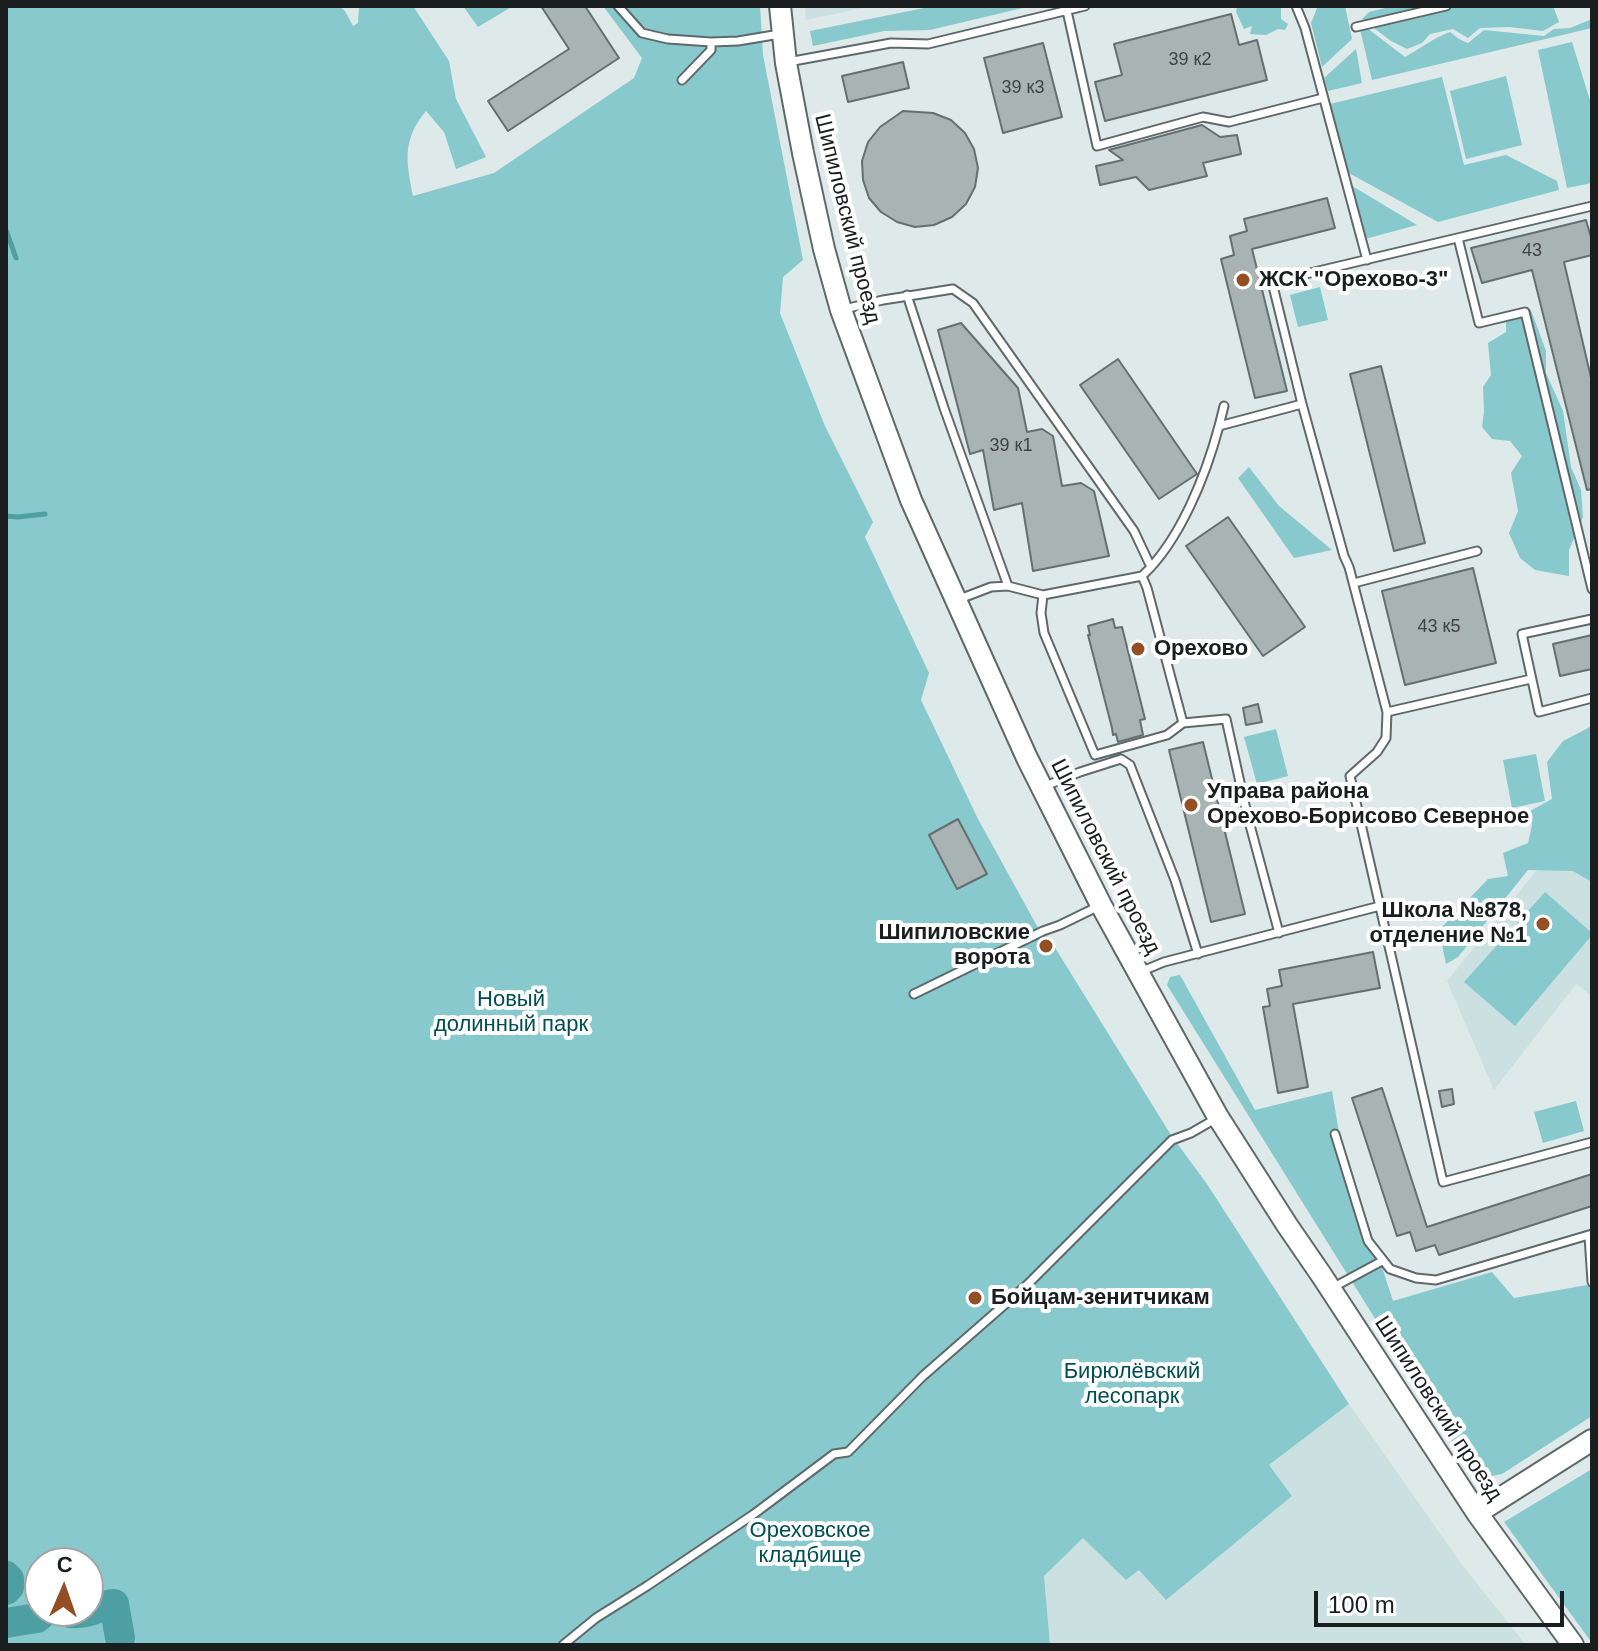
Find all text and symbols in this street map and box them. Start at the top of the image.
house number: 39 к2 [1169,49,1211,71]
house number: 39 к3 [1002,77,1044,99]
street label: Шипиловский проезд [808,111,886,327]
house number: 43 [1522,240,1542,262]
place label: ЖСК "Орехово-3" [1259,267,1448,293]
marker: ЖСК "Орехово-3" [1234,271,1252,289]
house number: 39 к1 [990,435,1032,457]
house number: 43 к5 [1418,616,1460,638]
place label: Орехово [1154,636,1248,662]
marker: Орехово [1129,640,1147,658]
street label: Шипиловский проезд [1044,755,1166,959]
place label: Управа района Орехово-Борисово Северное [1207,779,1529,830]
marker: Управа района Орехово-Борисово Северное [1182,796,1200,814]
place label: Школа №878, отделение №1 [1370,898,1527,950]
marker: Школа №878, отделение №1 [1534,915,1552,933]
place label: Шипиловские ворота [878,920,1030,972]
marker: Шипиловские ворота [1037,937,1055,955]
park label: Новый долинный парк [434,987,588,1038]
place label: Бойцам-зенитчикам [991,1285,1210,1311]
marker: Бойцам-зенитчикам [966,1289,984,1307]
street label: Шипиловский проезд [1368,1312,1508,1506]
park label: Бирюлёвский лесопарк [1064,1359,1200,1410]
park label: Ореховское кладбище [750,1518,870,1570]
north arrow [24,1547,104,1627]
text: С [56,1552,73,1577]
scale bar [1318,1575,1568,1625]
text: 100 m [1328,1591,1395,1618]

